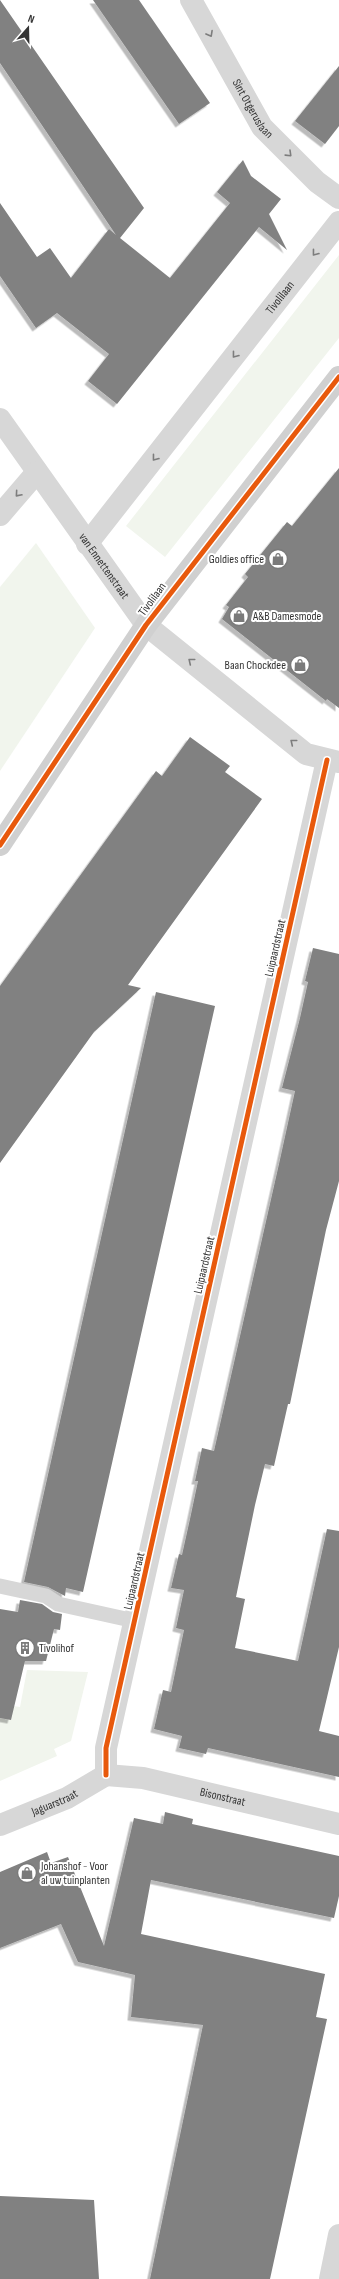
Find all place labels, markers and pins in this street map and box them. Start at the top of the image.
shop icon: Goldies office [267,548,289,570]
place label: Goldies office [209,552,264,567]
shop icon: A&B Damesmode [228,605,250,627]
place label: A&B Damesmode [252,609,321,624]
shop icon: Baan Chockdee [289,654,311,676]
place label: Baan Chockdee [225,658,286,673]
building icon: Tivolihof [14,1637,36,1659]
place label: Tivolihof [39,1641,74,1656]
place label: Johanshof - Voor al uw tuinplanten [40,1859,110,1888]
shop icon: Johanshof - Voor al uw tuinplanten [16,1862,38,1884]

